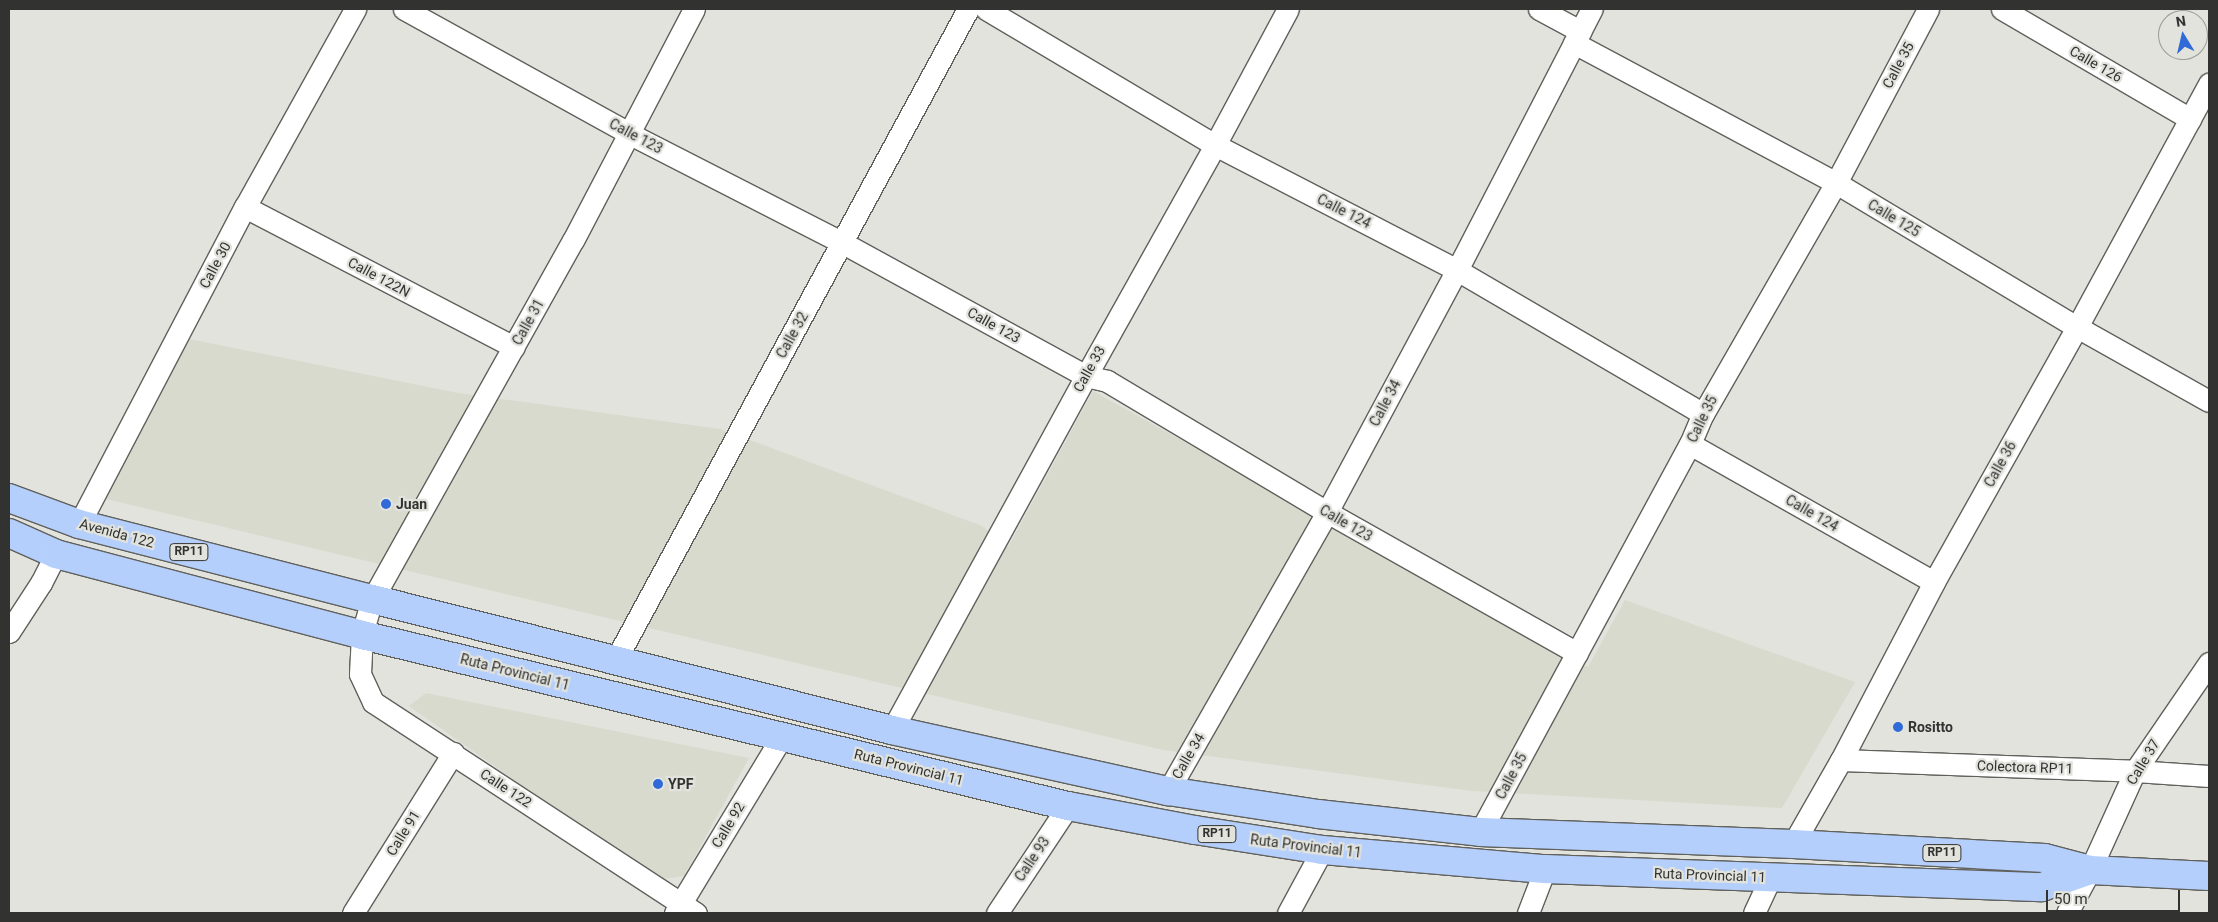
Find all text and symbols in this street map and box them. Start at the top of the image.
north arrow [2158,10,2208,60]
text: N [2175,12,2187,30]
street label: Calle 35 [1879,39,1917,91]
street label: Calle 126 [2067,42,2125,86]
street label: Calle 123 [606,115,666,157]
street label: Calle 124 [1314,190,1374,232]
street label: Calle 125 [1865,196,1923,240]
street label: Calle 30 [196,239,234,291]
street label: Calle 122N [345,254,413,300]
street label: Calle 31 [508,296,548,348]
street label: Calle 123 [965,304,1023,346]
street label: Calle 32 [772,309,812,361]
street label: Calle 33 [1069,343,1109,395]
street label: Calle 34 [1366,377,1404,429]
street label: Calle 35 [1683,393,1721,445]
street label: Calle 36 [1980,438,2020,490]
street label: Calle 124 [1783,491,1841,535]
place label: Juan [396,496,427,512]
marker: Juan [380,498,392,510]
street label: Calle 123 [1317,501,1375,545]
street label: Avenida 122 [78,515,156,551]
road number: RP11 [169,542,209,562]
street label: Ruta Provincial 11 [459,650,571,694]
place label: Rositto [1908,719,1953,735]
marker: Rositto [1892,721,1904,733]
street label: Calle 34 [1168,730,1208,782]
street label: Calle 37 [2123,736,2163,788]
street label: Ruta Provincial 11 [853,745,965,789]
street label: Calle 35 [1492,750,1530,802]
street label: Colectora RP11 [1977,757,2073,777]
street label: Calle 122 [477,765,535,811]
place label: YPF [668,776,693,792]
marker: YPF [652,778,664,790]
street label: Calle 92 [708,799,748,851]
street label: Calle 91 [383,807,423,859]
road number: RP11 [1197,824,1237,844]
street label: Ruta Provincial 11 [1249,831,1363,861]
street label: Calle 93 [1011,834,1053,884]
road number: RP11 [1922,844,1962,862]
street label: Ruta Provincial 11 [1654,865,1766,885]
scale bar [2048,880,2182,912]
text: 50 m [2054,890,2088,908]

